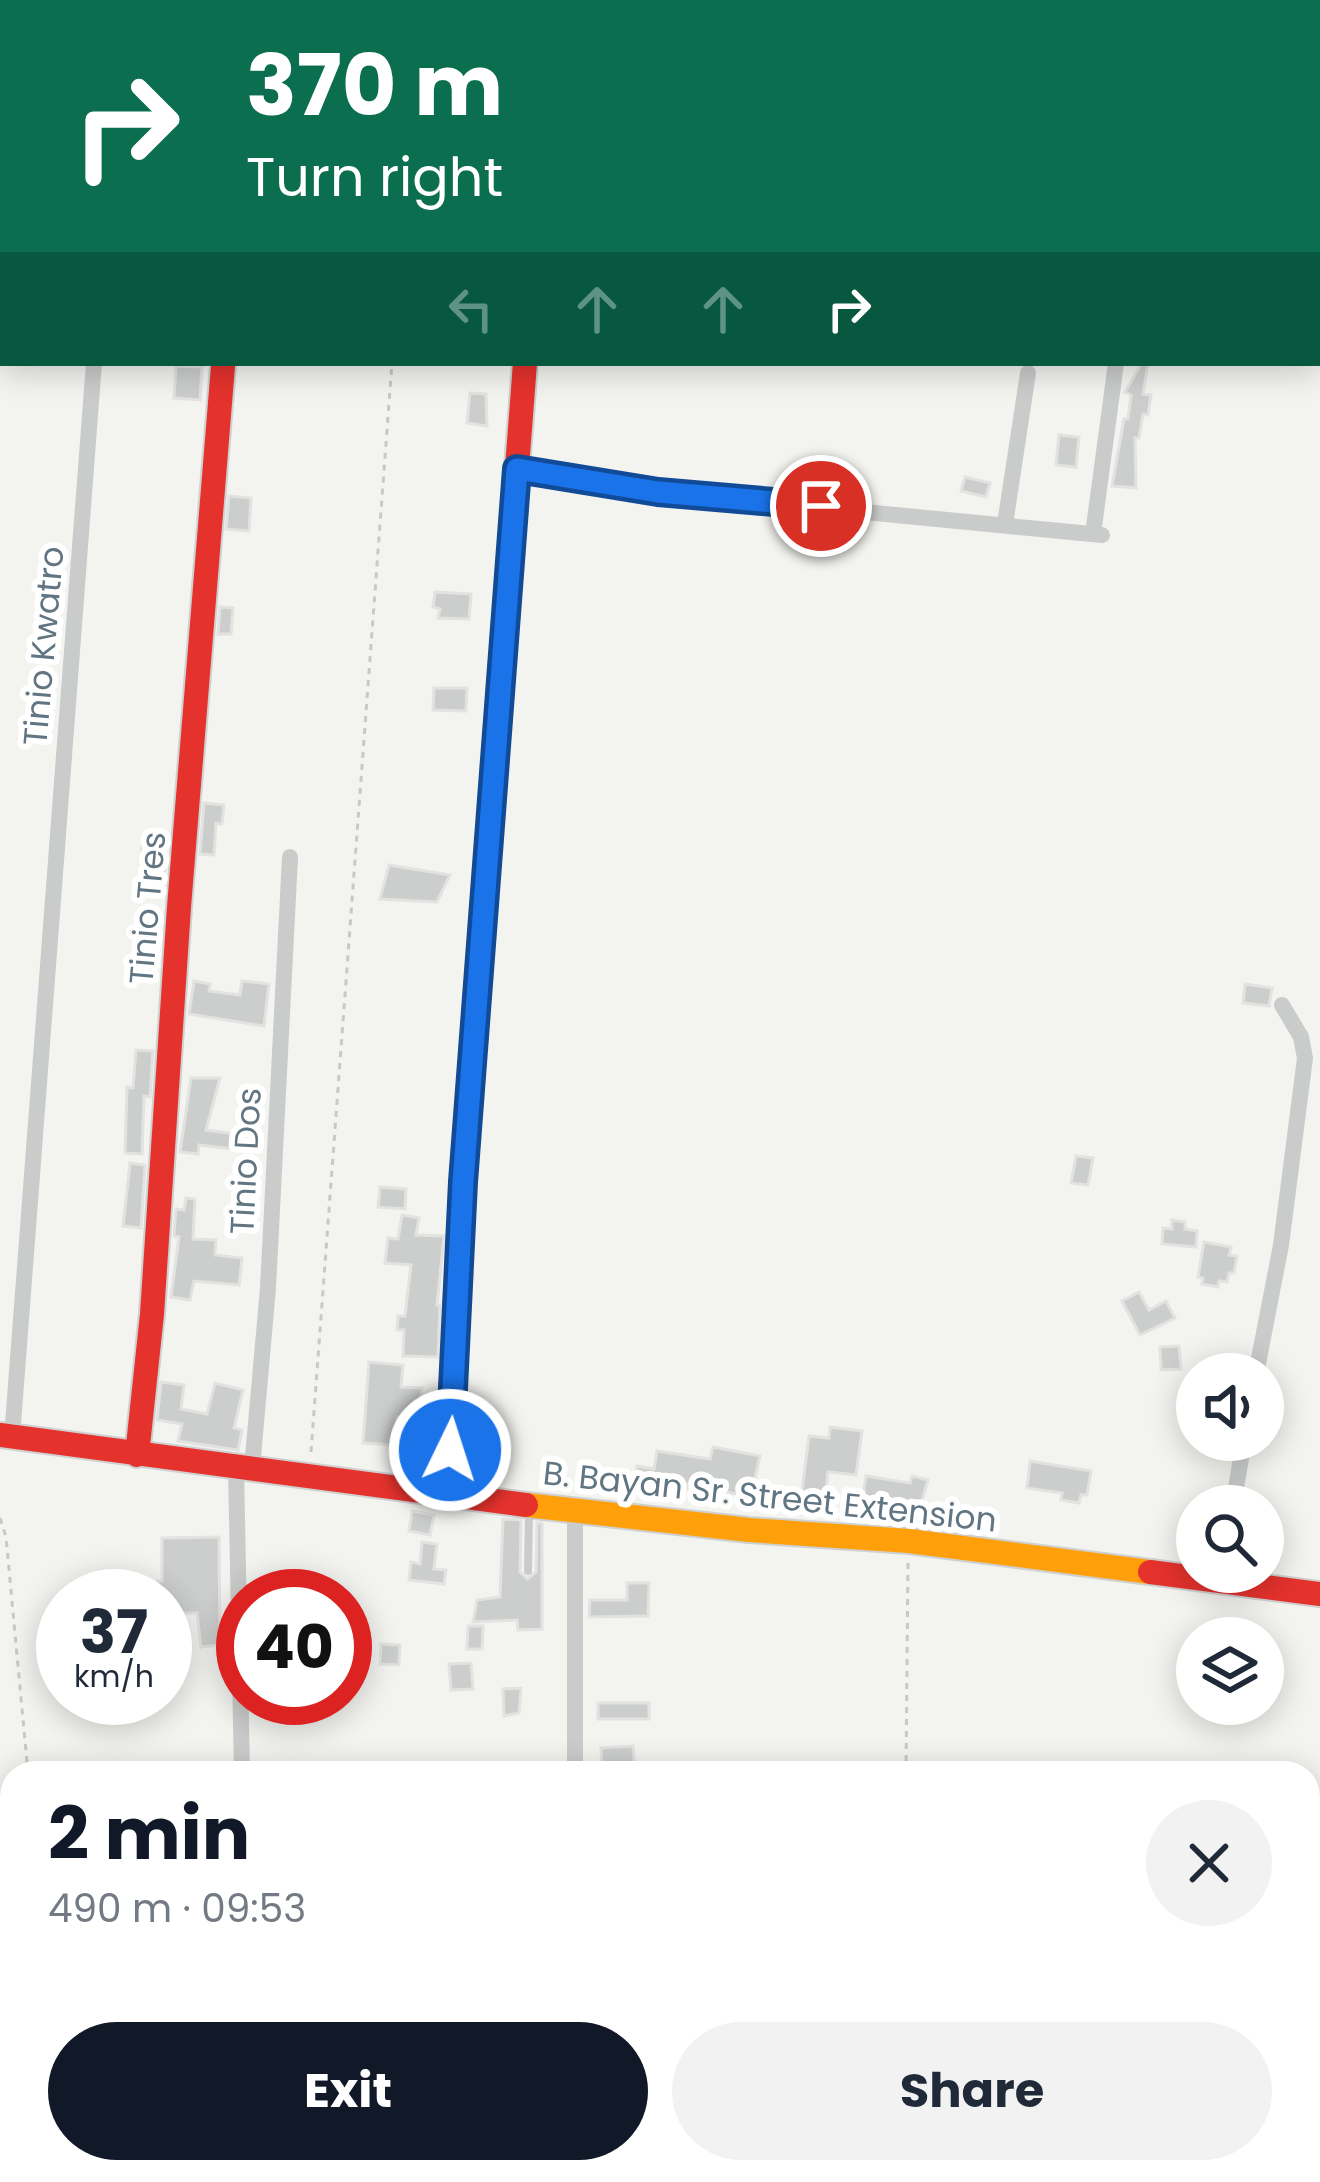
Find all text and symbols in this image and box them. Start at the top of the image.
text: 370 m [246,27,503,144]
icon: right [48,48,204,204]
text: Turn right [246,139,503,215]
icon: left [438,276,504,342]
icon: ahead [564,276,630,342]
icon: ahead [690,276,756,342]
icon: right [816,276,882,342]
pin [770,455,872,557]
icon: arrive [788,473,854,539]
street label: Tinio Kwatro [11,545,76,748]
street label: Tinio Tres [117,830,178,986]
street label: Tinio Dos [218,1086,273,1236]
map controls [1176,1353,1284,1725]
button: sound [1176,1353,1284,1461]
position arrow [387,1387,513,1513]
street label: B. Bayan Sr. Street Extension [541,1449,999,1544]
button: search [1176,1485,1284,1593]
speed limit sign: 40 [216,1569,372,1725]
text: 37 [80,1590,148,1674]
button: layers [1176,1617,1284,1725]
text: km/h [74,1655,154,1698]
text: 2 min [48,1783,250,1884]
button: close [1146,1800,1272,1926]
text: 490 m · 09:53 [48,1881,306,1936]
button: Exit [48,2022,648,2160]
button: Share [672,2022,1272,2160]

